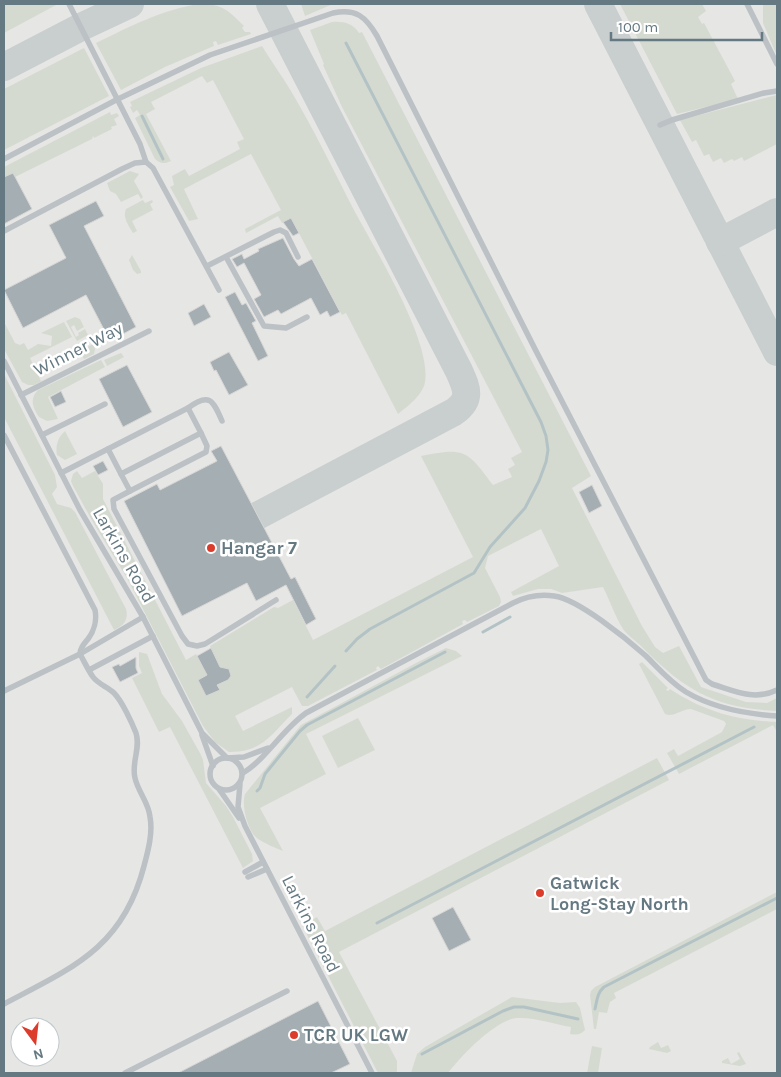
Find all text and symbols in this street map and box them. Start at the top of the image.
scale bar [611,10,762,42]
text: 100 m [618,18,658,36]
street label: Winner Way [30,317,127,381]
street label: Larkins Road [88,503,160,607]
place label: Hangar 7 [221,537,297,559]
marker: Hangar 7 [205,542,217,554]
street label: Larkins Road [277,872,345,976]
place label: Gatwick Long-Stay North [550,872,689,915]
marker: Gatwick Long-Stay North [534,887,546,899]
north arrow [10,1017,60,1067]
place label: TCR UK LGW [304,1024,408,1046]
marker: TCR UK LGW [288,1029,300,1041]
text: N [31,1045,45,1064]

